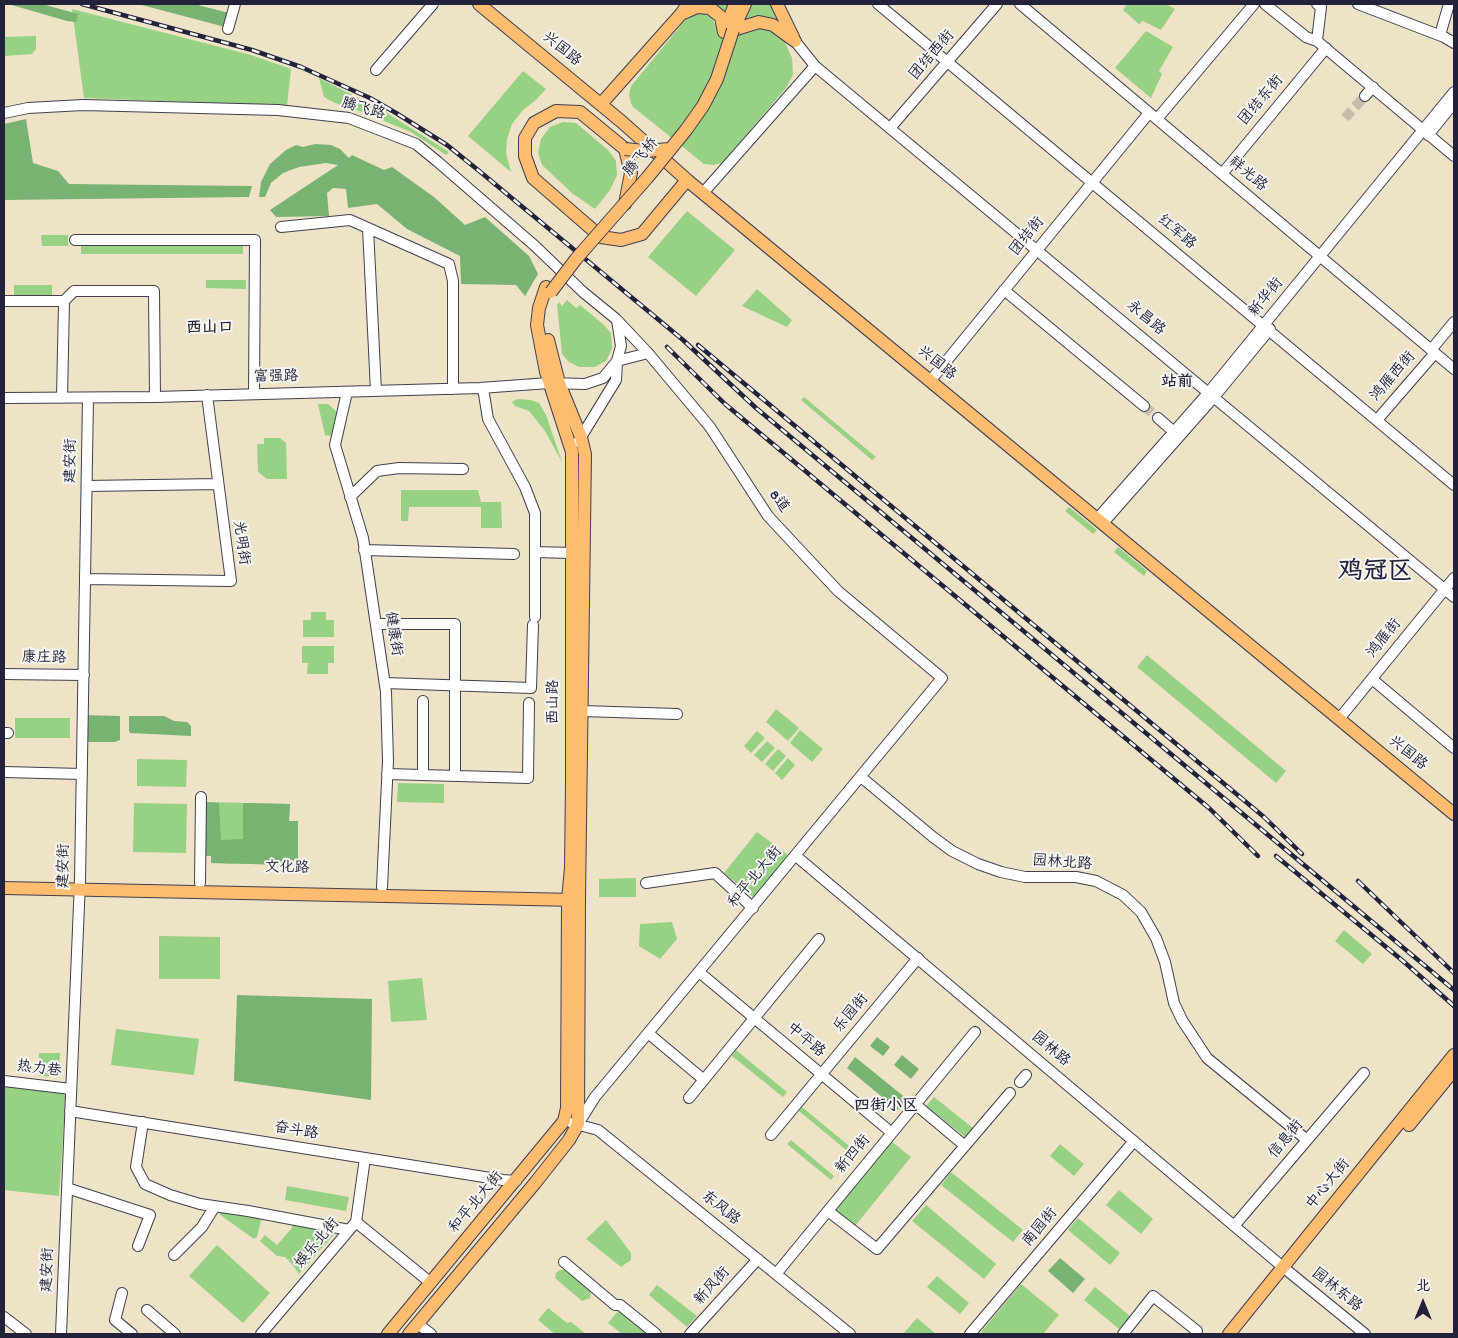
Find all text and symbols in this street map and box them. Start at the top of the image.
street label: 团结西街 [907,27,959,85]
street label: 兴国路 [538,29,584,71]
street label: 团结东街 [1236,72,1288,130]
street label: 腾飞路 [339,95,387,125]
street label: 腾飞桥 [621,135,663,181]
street label: 祥光路 [1224,154,1270,196]
street label: 红军路 [1153,212,1199,254]
street label: 团结街 [1007,214,1049,260]
street label: 新华街 [1246,275,1288,321]
street label: 永昌路 [1122,298,1168,340]
district label: 西山口 [186,320,234,340]
street label: 兴国路 [913,343,959,385]
street label: 鸿雁西街 [1368,348,1420,406]
street label: 富强路 [253,369,299,387]
district label: 站前 [1161,374,1193,394]
street label: 建安街 [63,438,81,484]
street label: 8道 [764,487,792,517]
street label: 光明街 [228,519,252,567]
district label: 鸡冠区 [1338,559,1412,589]
street label: 健康街 [380,610,404,658]
street label: 鸿雁街 [1364,616,1406,662]
street label: 康庄路 [21,650,67,668]
street label: 西山路 [546,680,564,724]
street label: 兴国路 [1384,733,1430,775]
street label: 建安街 [56,843,74,889]
street label: 和平北大街 [725,843,787,913]
street label: 园林北路 [1031,853,1093,875]
street label: 文化路 [264,860,310,878]
street label: 乐园街 [831,991,873,1037]
street label: 中平路 [782,1020,828,1062]
street label: 园林路 [1027,1029,1073,1071]
street label: 热力巷 [16,1058,62,1082]
district label: 四街小区 [854,1098,918,1118]
street label: 信息街 [1266,1117,1308,1163]
street label: 奋斗路 [272,1120,320,1144]
street label: 新四街 [833,1132,875,1178]
street label: 中心大街 [1303,1156,1355,1214]
street label: 和平北大街 [446,1168,508,1238]
street label: 东风路 [697,1188,743,1230]
street label: 南园街 [1020,1205,1062,1251]
street label: 娱乐北街 [292,1215,344,1273]
street label: 建安街 [39,1247,59,1293]
street label: 新风街 [691,1264,735,1310]
street label: 园林东路 [1307,1265,1365,1317]
north arrow [1398,1278,1448,1328]
text: 北 [1416,1279,1430,1296]

